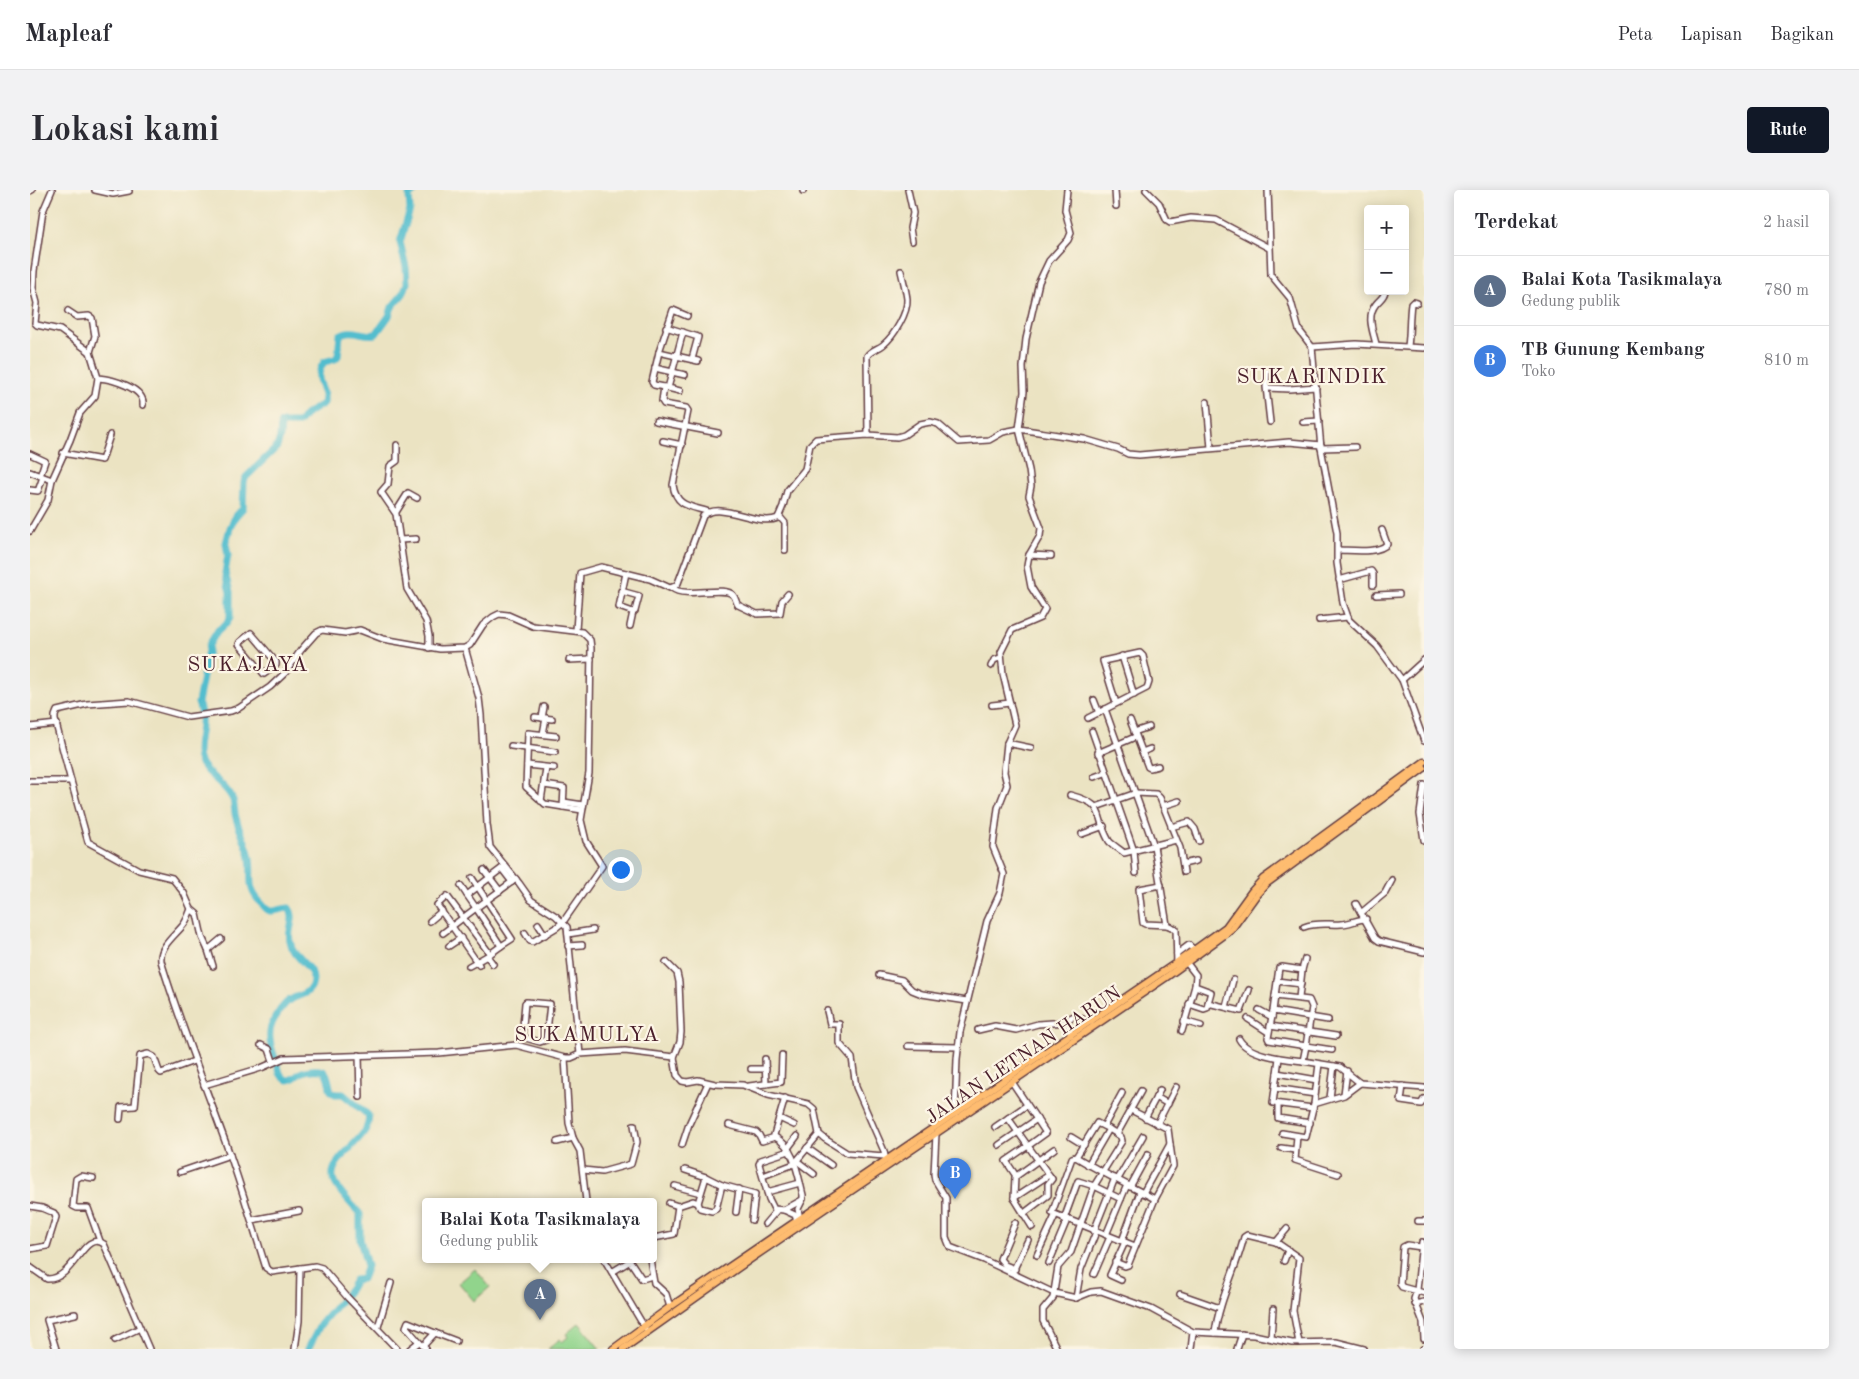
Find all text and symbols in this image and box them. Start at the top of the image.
text: Mapleaf [25,23,111,47]
text: Peta [1618,26,1653,44]
text: Lapisan [1681,26,1742,44]
text: Bagikan [1770,26,1834,44]
button: Rute [1747,107,1829,153]
text: Lokasi kami [30,113,219,148]
map controls [1364,205,1409,295]
button: + [1364,205,1409,250]
text: Terdekat [1474,212,1558,233]
text: 2 hasil [1763,215,1809,231]
button: − [1364,250,1409,295]
text: Balai Kota Tasikmalaya [1521,271,1722,290]
text: A [1484,283,1496,299]
text: 780 m [1764,283,1809,299]
text: Gedung publik [1521,294,1621,310]
text: TB Gunung Kembang [1521,341,1705,360]
text: B [1484,353,1496,369]
text: 810 m [1764,353,1809,369]
text: Toko [1521,364,1556,380]
district label: SUKARINDIK [1237,367,1387,388]
district label: SUKAJAYA [187,655,309,676]
your location [608,857,634,883]
street label: JALAN LETNAN HARUN [923,983,1125,1128]
district label: SUKAMULYA [514,1025,660,1046]
pin: B [939,1158,971,1199]
popup [422,1198,657,1263]
text: Balai Kota Tasikmalaya [439,1211,640,1230]
text: Gedung publik [439,1234,538,1250]
pin: A [524,1279,556,1320]

